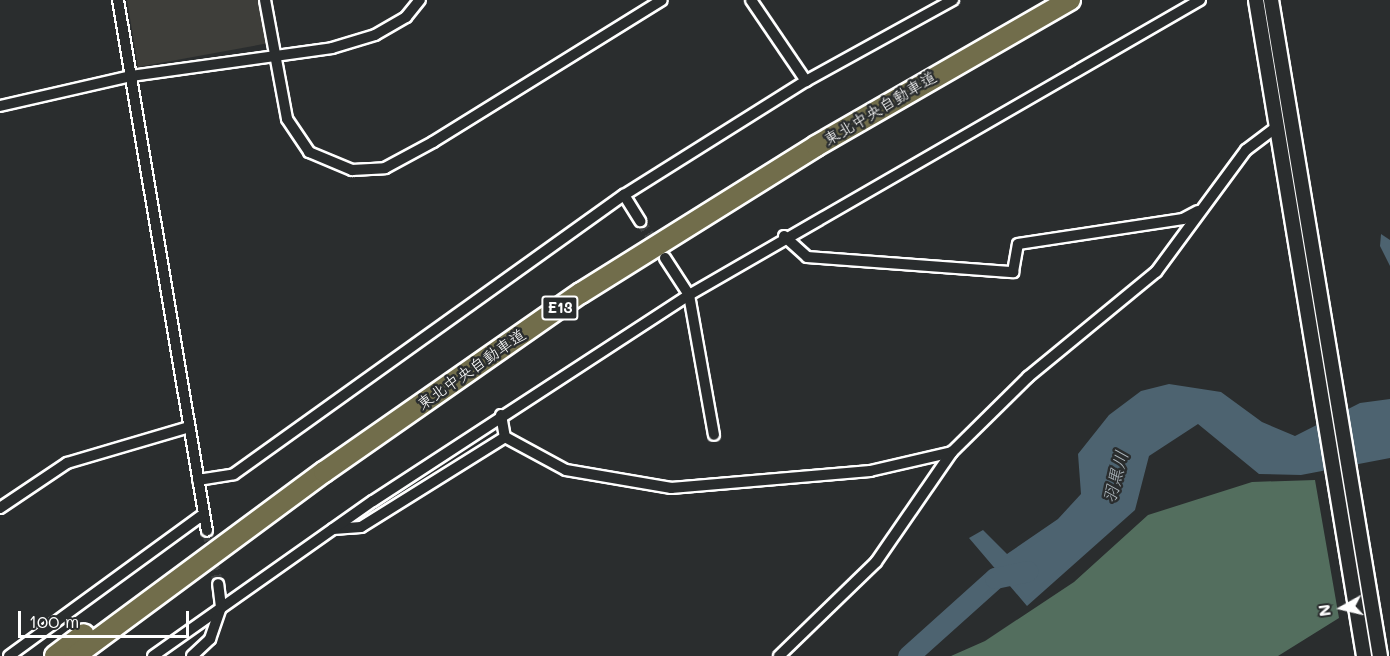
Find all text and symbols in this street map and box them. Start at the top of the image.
street label: 東北中央自動車道 [820,67,940,149]
road number: E13 [540,296,580,320]
street label: 東北中央自動車道 [413,324,529,414]
water label: 羽黒川 [1098,448,1132,506]
north arrow [1312,578,1372,638]
scale bar [21,599,192,637]
text: N [1312,603,1335,618]
text: 100 m [29,609,79,633]

